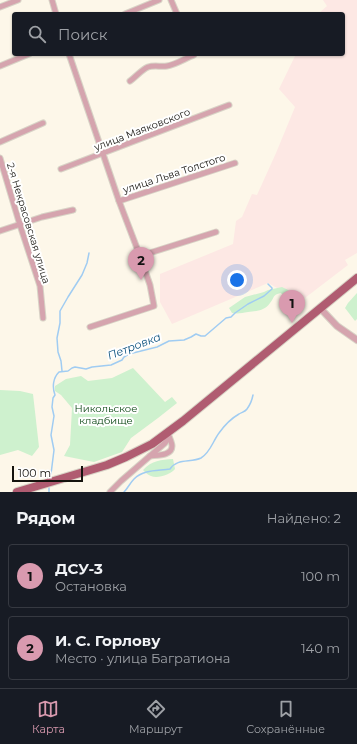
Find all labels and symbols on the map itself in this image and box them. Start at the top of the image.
street label: улица Маяковского [91,105,192,154]
street label: улица Льва Толстого [120,151,227,197]
street label: 2-я Некрасовская улица [4,161,53,285]
pin: 2 [128,247,154,280]
your location [227,270,247,290]
pin: 1 [279,290,305,323]
water label: Петровка [105,329,163,363]
park label: Никольское кладбище [75,402,137,427]
scale bar [12,464,83,483]

